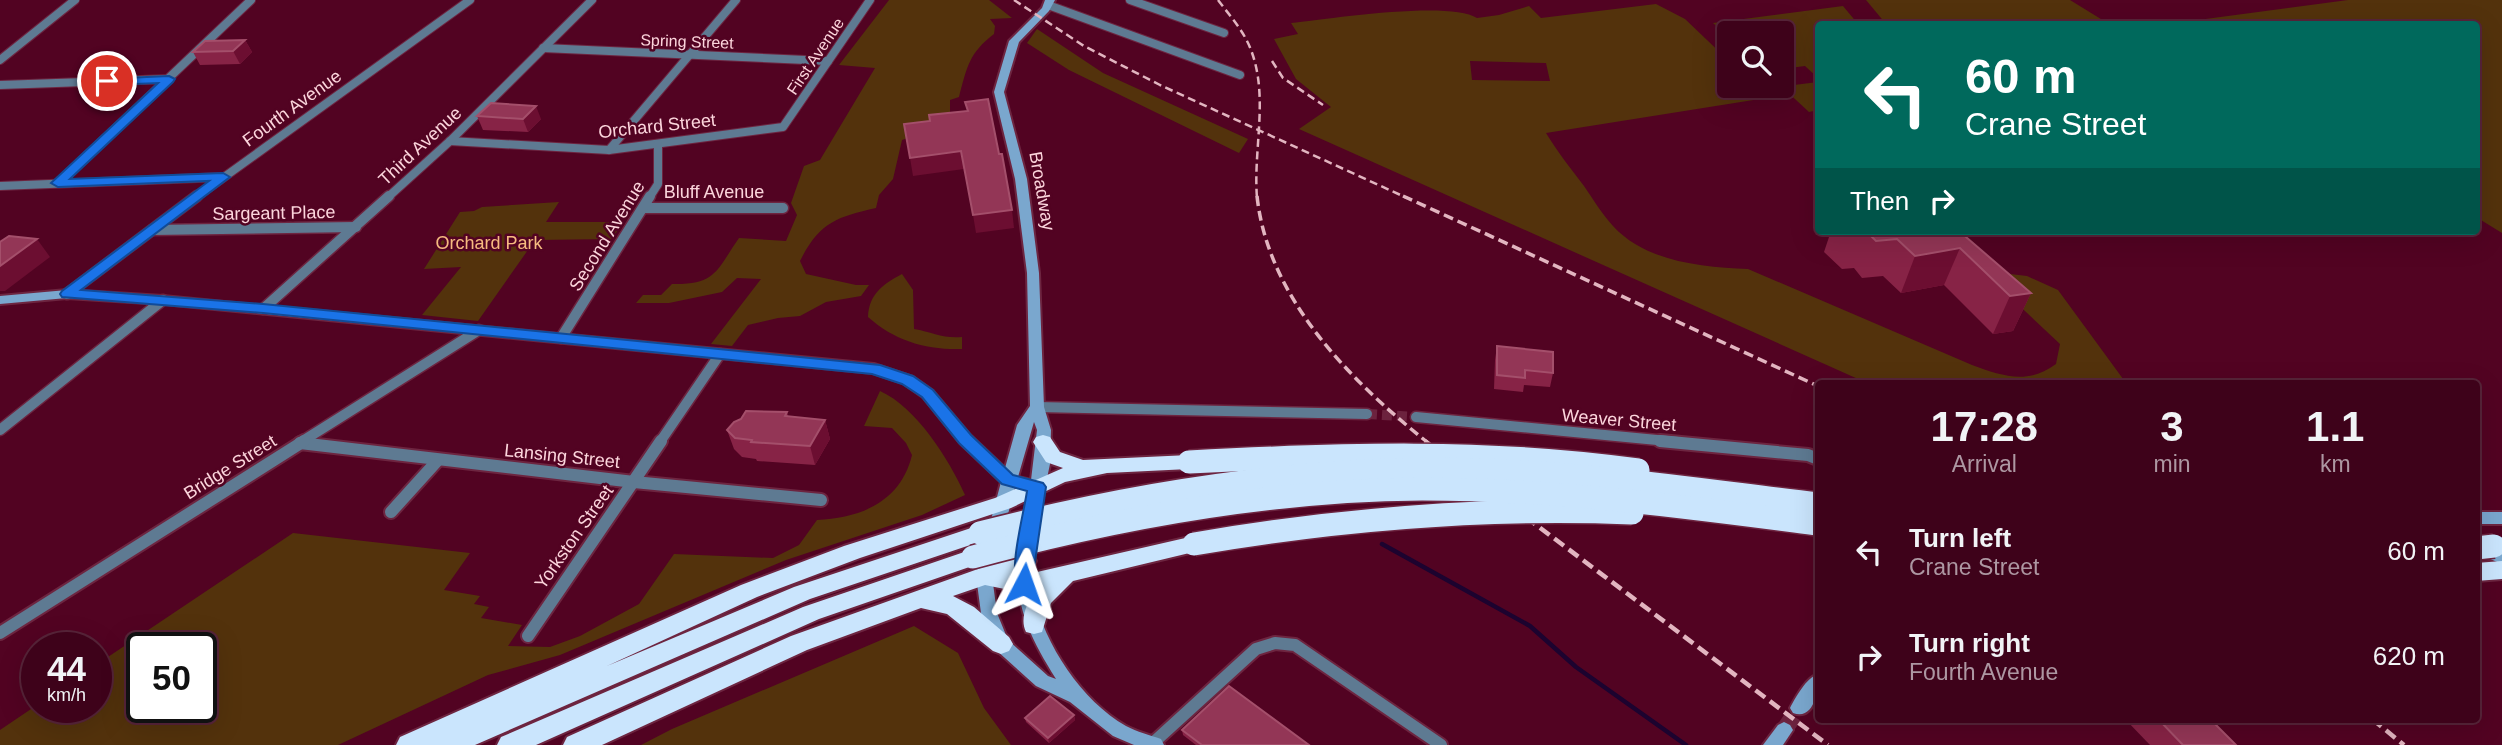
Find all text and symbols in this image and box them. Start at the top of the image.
street label: First Avenue [784,15,847,98]
map controls [1717,21,1794,98]
button: search [1717,21,1794,98]
street label: Spring Street [640,31,734,52]
icon: left [1850,49,1941,140]
text: 60 m [1965,49,2077,103]
pin [77,51,137,111]
icon: arrive [88,62,126,100]
street label: Fourth Avenue [239,66,345,150]
street label: Third Avenue [375,103,465,189]
text: Crane Street [1965,106,2146,142]
street label: Orchard Street [597,110,717,142]
street label: Broadway [1025,150,1059,232]
street label: Second Avenue [565,177,649,295]
street label: Bluff Avenue [664,182,764,202]
icon: right [1923,182,1961,220]
text: Then [1850,186,1909,216]
street label: Sargeant Place [212,202,336,224]
park label: Orchard Park [435,233,544,253]
text: 17:28 [1931,403,2038,450]
text: 3 [2160,403,2184,450]
text: 1.1 [2306,403,2364,450]
street label: Weaver Street [1561,405,1677,435]
street label: Bridge Street [180,431,280,503]
street label: Lansing Street [503,440,621,472]
text: Arrival [1952,451,2017,477]
text: min [2153,451,2191,477]
text: km [2320,451,2351,477]
street label: Yorkston Street [531,481,617,593]
text: Turn left [1909,523,2011,553]
icon: left [1850,533,1888,571]
text: 60 m [2387,536,2445,566]
position arrow [987,547,1061,621]
text: Crane Street [1909,554,2039,580]
text: Turn right [1909,628,2030,658]
speed limit sign: 50 [126,632,217,723]
icon: right [1850,638,1888,676]
text: 620 m [2373,641,2445,671]
text: 44 [47,649,86,688]
text: Fourth Avenue [1909,659,2058,685]
text: km/h [47,685,86,705]

